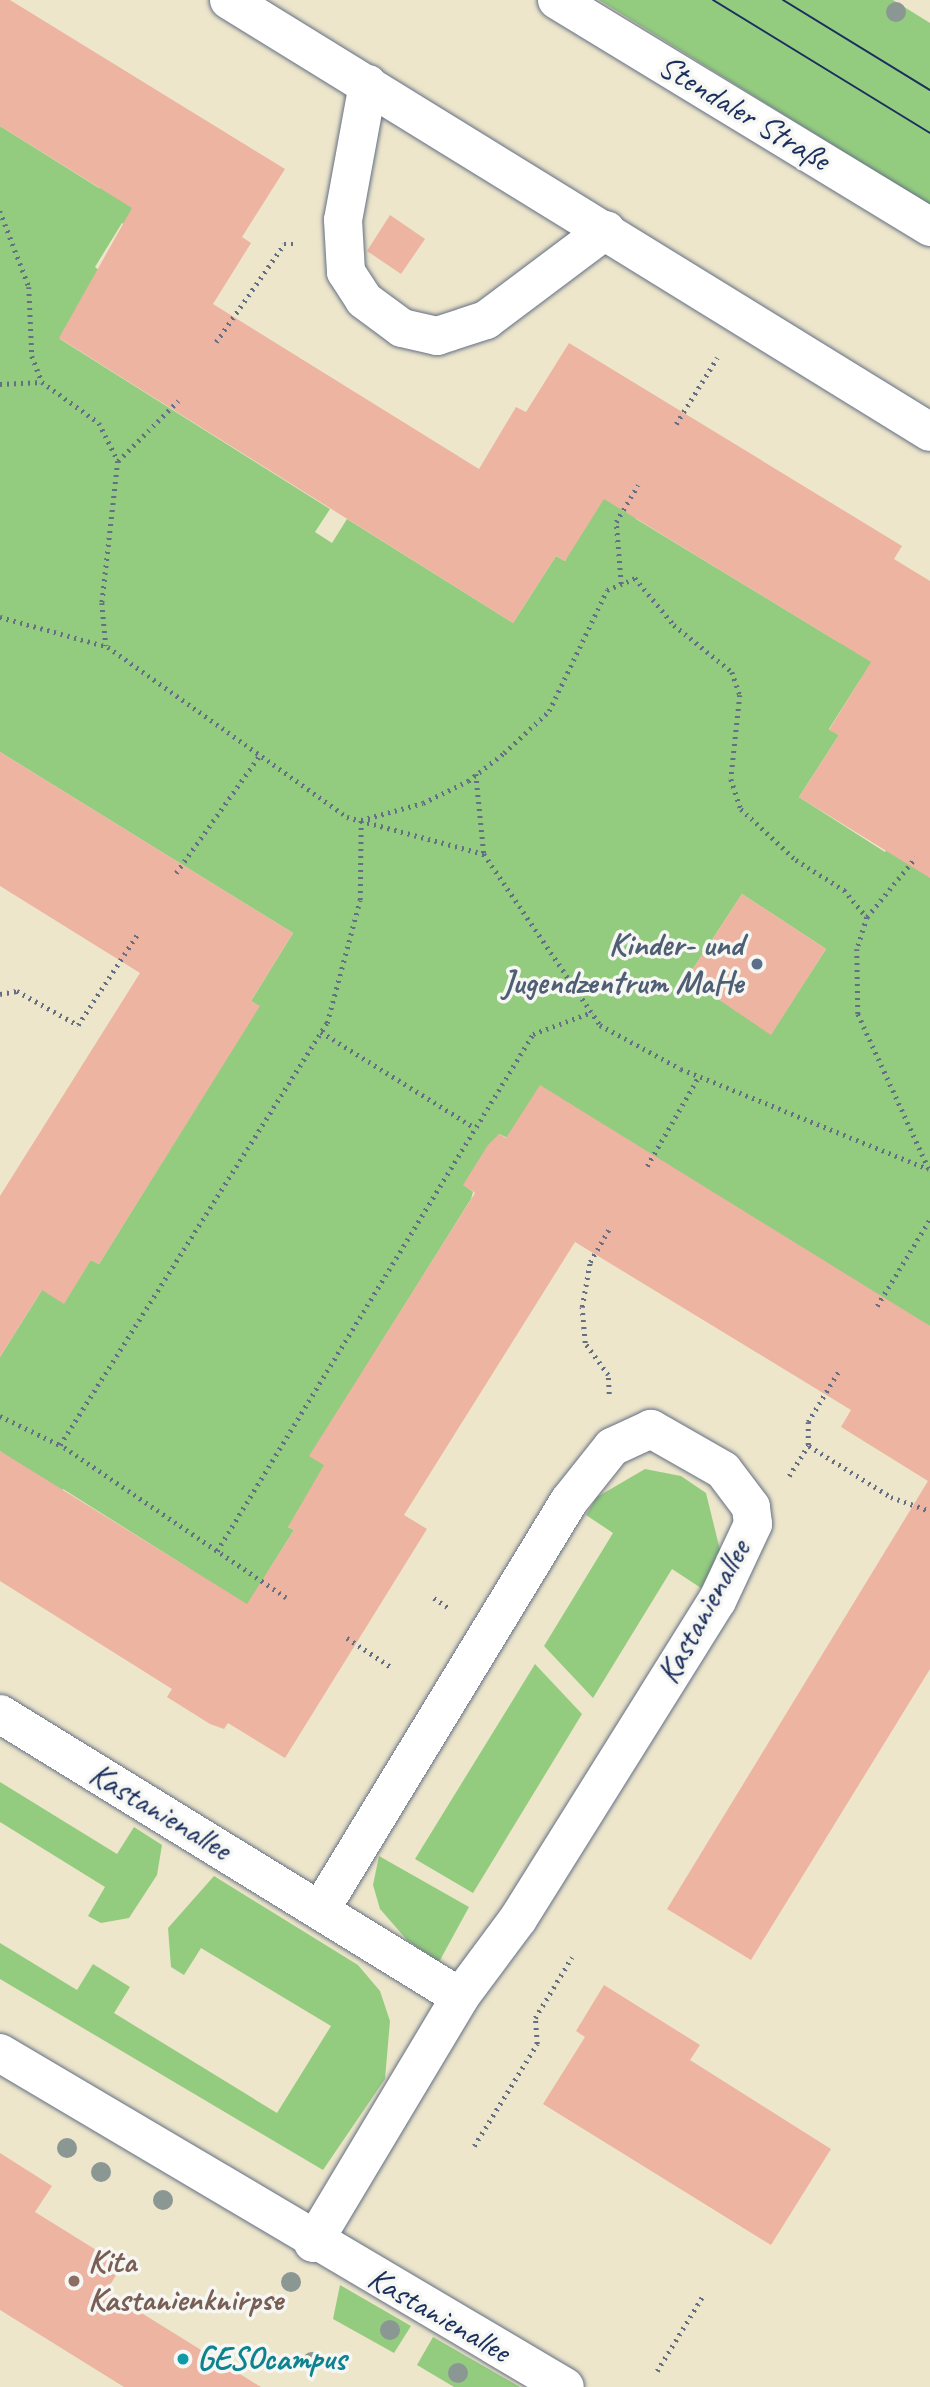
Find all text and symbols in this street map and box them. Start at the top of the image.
street label: Stendaler Straße [651,46,837,180]
place label: Kinder- und Jugendzentrum MaHe [501,925,743,1003]
marker: Kinder- und Jugendzentrum MaHe [749,956,765,972]
street label: Kastanienallee [649,1534,759,1690]
street label: Kastanienallee [82,1755,238,1869]
place label: Kita Kastanienknirpse [88,2242,283,2320]
street label: Kastanienallee [361,2259,517,2371]
marker: Kita Kastanienknirpse [66,2273,82,2289]
place label: GESOcampus [197,2339,346,2379]
marker: GESOcampus [175,2351,191,2367]

